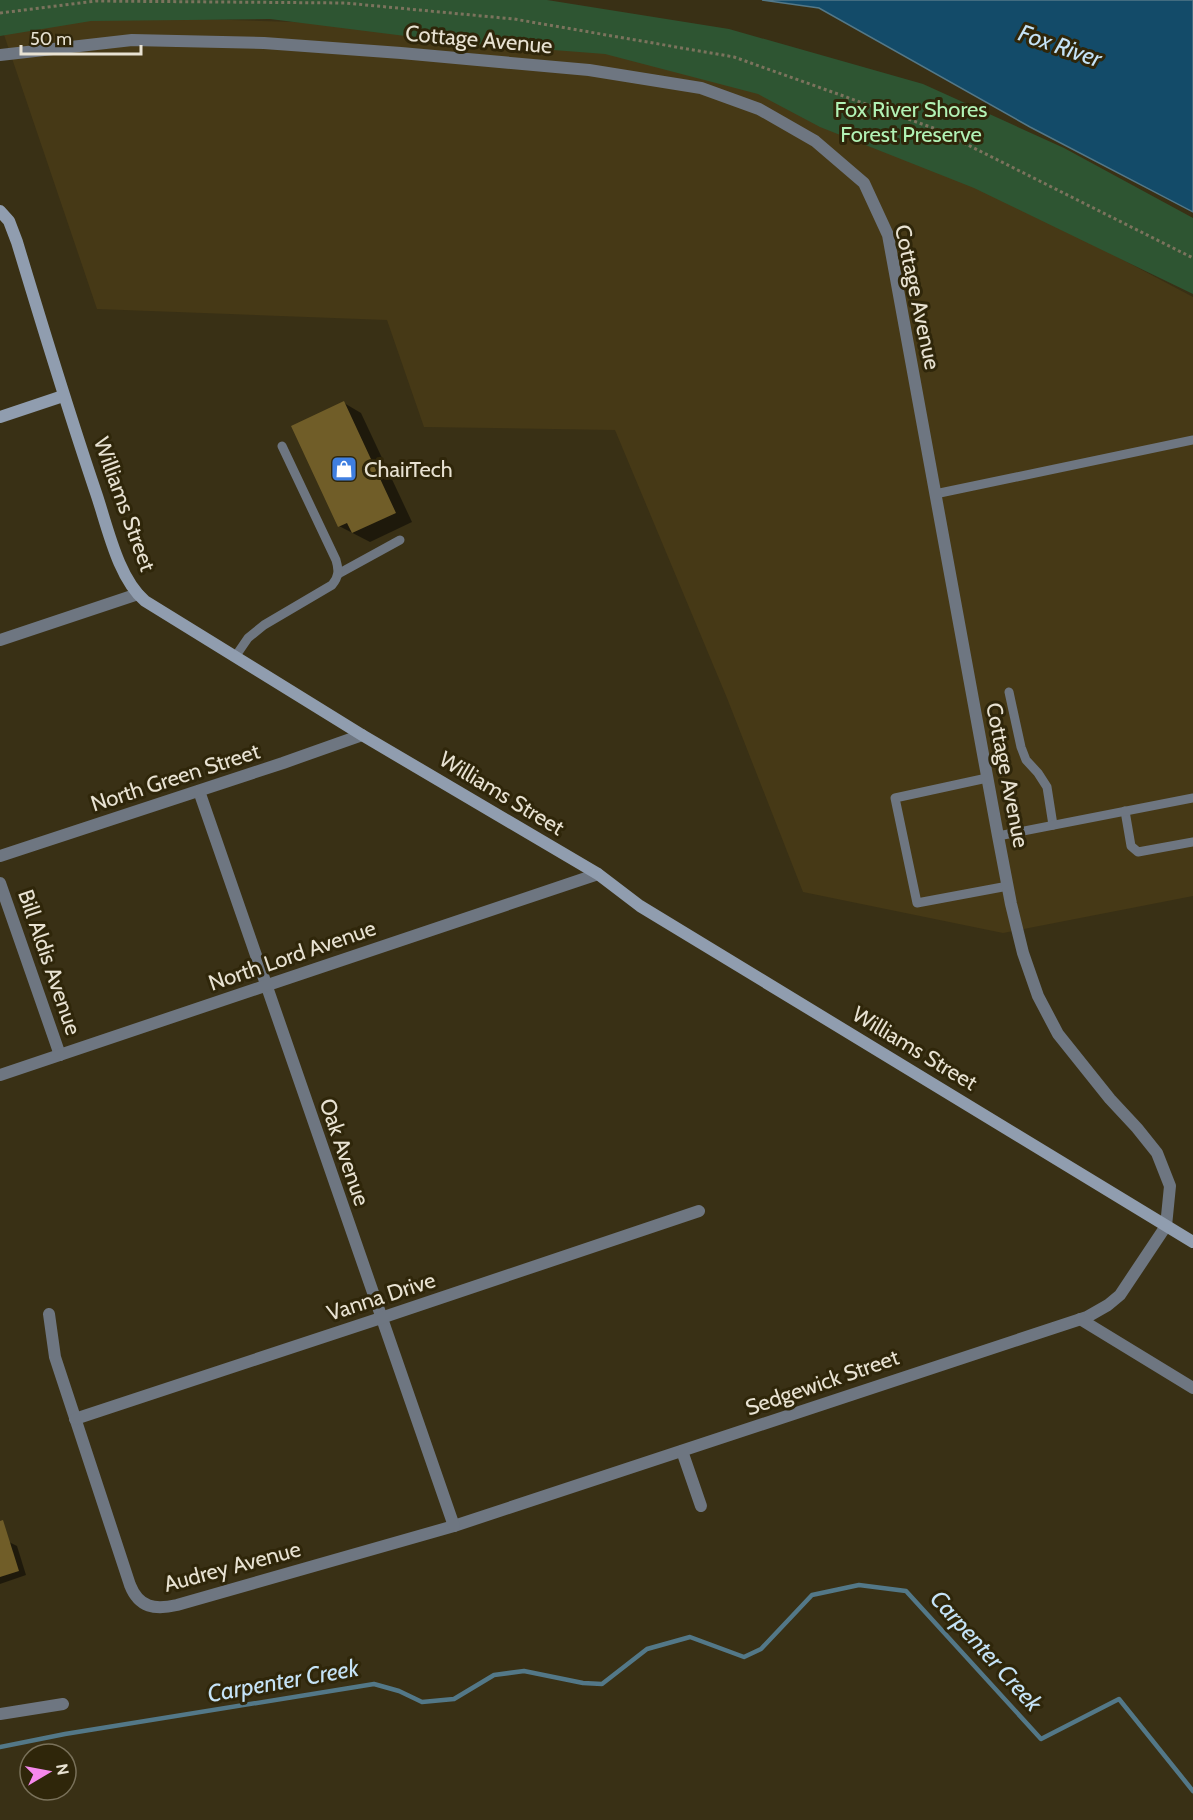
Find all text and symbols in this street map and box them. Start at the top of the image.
scale bar [21,18,141,56]
water label: Fox River [1015,18,1107,74]
street label: Cottage Avenue [404,20,554,59]
text: 50 m [30,28,72,50]
park label: Fox River Shores Forest Preserve [835,96,987,148]
street label: Cottage Avenue [889,222,946,372]
street label: Williams Street [88,433,162,576]
shop icon: ChairTech [329,454,359,484]
place label: ChairTech [364,456,453,483]
street label: Cottage Avenue [980,700,1035,850]
street label: North Green Street [87,737,264,818]
street label: Williams Street [434,746,570,842]
street label: Bill Aldis Avenue [12,886,87,1039]
street label: North Lord Avenue [205,914,379,997]
street label: Williams Street [847,1001,983,1097]
street label: Oak Avenue [314,1095,376,1209]
street label: Vanna Drive [323,1266,439,1327]
street label: Sedgewick Street [742,1343,903,1421]
street label: Audrey Avenue [161,1535,304,1598]
water label: Carpenter Creek [924,1584,1049,1718]
water label: Carpenter Creek [205,1653,362,1708]
north arrow [18,1742,78,1802]
text: N [52,1762,73,1777]

